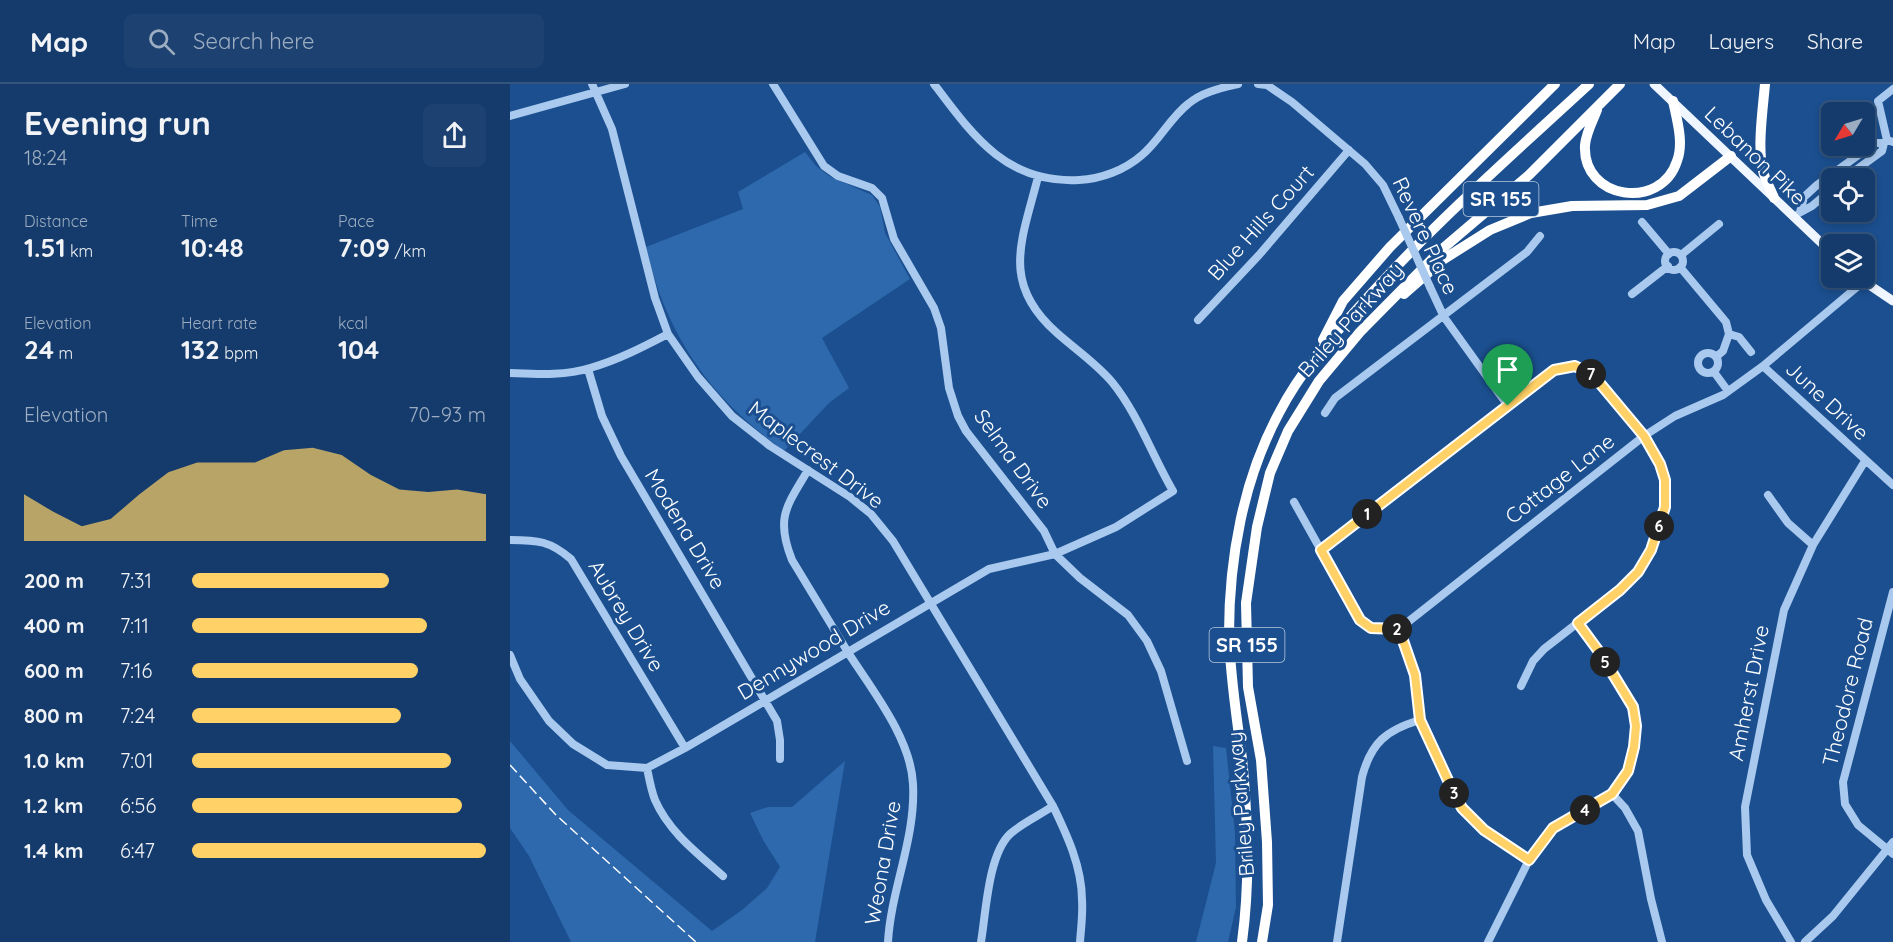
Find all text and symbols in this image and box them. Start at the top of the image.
search box [124,14,544,68]
text: Map [30,24,88,59]
icon: search [145,25,178,58]
text: Search here [193,27,315,55]
text: Map [1633,28,1676,54]
text: Layers [1709,28,1774,54]
text: Share [1807,28,1863,54]
street label: Lebanon Pike [1700,100,1812,210]
text: Evening run [24,102,211,143]
north arrow [1821,102,1875,156]
map controls [1821,102,1875,288]
button: share [423,104,486,167]
text: 18:24 [24,145,67,170]
street label: Blue Hills Court [1202,159,1319,285]
button: locate [1821,168,1875,222]
street label: Revere Place [1387,173,1464,298]
road number: SR 155 [1464,182,1538,216]
text: Distance [24,211,88,231]
text: Time [181,211,218,231]
text: Pace [338,211,374,231]
text: 1.51 [24,231,66,264]
text: 10:48 [181,231,244,264]
text: 7:09 [338,231,390,264]
button: layers [1821,234,1875,288]
text: km [66,241,93,261]
text: /km [390,241,426,261]
street label: Briley Parkway [1292,257,1409,382]
text: Elevation [24,313,91,333]
text: Heart rate [181,313,257,333]
text: kcal [338,313,368,333]
text: 24 [24,333,54,366]
text: 132 [181,333,220,366]
text: 104 [338,333,379,366]
text: m [54,343,73,363]
text: bpm [220,343,258,363]
pin [1482,344,1533,406]
icon: arrive [1491,353,1524,386]
street label: June Drive [1781,355,1875,445]
pin: 7 [1576,359,1606,389]
text: 7 [1587,364,1595,384]
street label: Maplecrest Drive [744,395,889,514]
text: Elevation [24,402,108,427]
text: 70–93 m [408,402,486,427]
street label: Selma Drive [969,404,1059,513]
street label: Cottage Lane [1500,427,1619,529]
street label: Modena Drive [640,464,732,593]
pin: 1 [1352,499,1382,529]
text: 1 [1364,504,1370,524]
pin: 6 [1644,511,1674,541]
text: 6 [1655,516,1663,536]
street label: Aubrey Drive [583,555,670,676]
text: 200 m [24,568,84,593]
text: 7:31 [120,568,152,593]
street label: Dennywood Drive [732,593,894,705]
text: 400 m [24,613,84,638]
text: 7:11 [120,613,149,638]
pin: 2 [1382,614,1412,644]
street label: Theodore Road [1816,615,1878,769]
text: 2 [1392,619,1402,639]
street label: Amherst Drive [1722,623,1774,763]
road number: SR 155 [1210,628,1284,662]
pin: 5 [1590,647,1620,677]
text: 5 [1600,652,1610,672]
text: 600 m [24,658,84,683]
text: 7:16 [120,658,152,683]
text: 800 m [24,703,84,728]
text: 7:24 [120,703,155,728]
street label: Briley Parkway [1221,731,1259,878]
text: 1.0 km [24,748,84,773]
text: 7:01 [120,748,153,773]
pin: 3 [1439,778,1469,808]
text: 3 [1450,783,1458,803]
text: 1.2 km [24,793,84,818]
text: 6:56 [120,793,156,818]
pin: 4 [1570,795,1600,825]
street label: Weona Drive [858,799,906,927]
text: 4 [1580,800,1590,820]
text: 1.4 km [24,838,83,863]
text: 6:47 [120,838,155,863]

